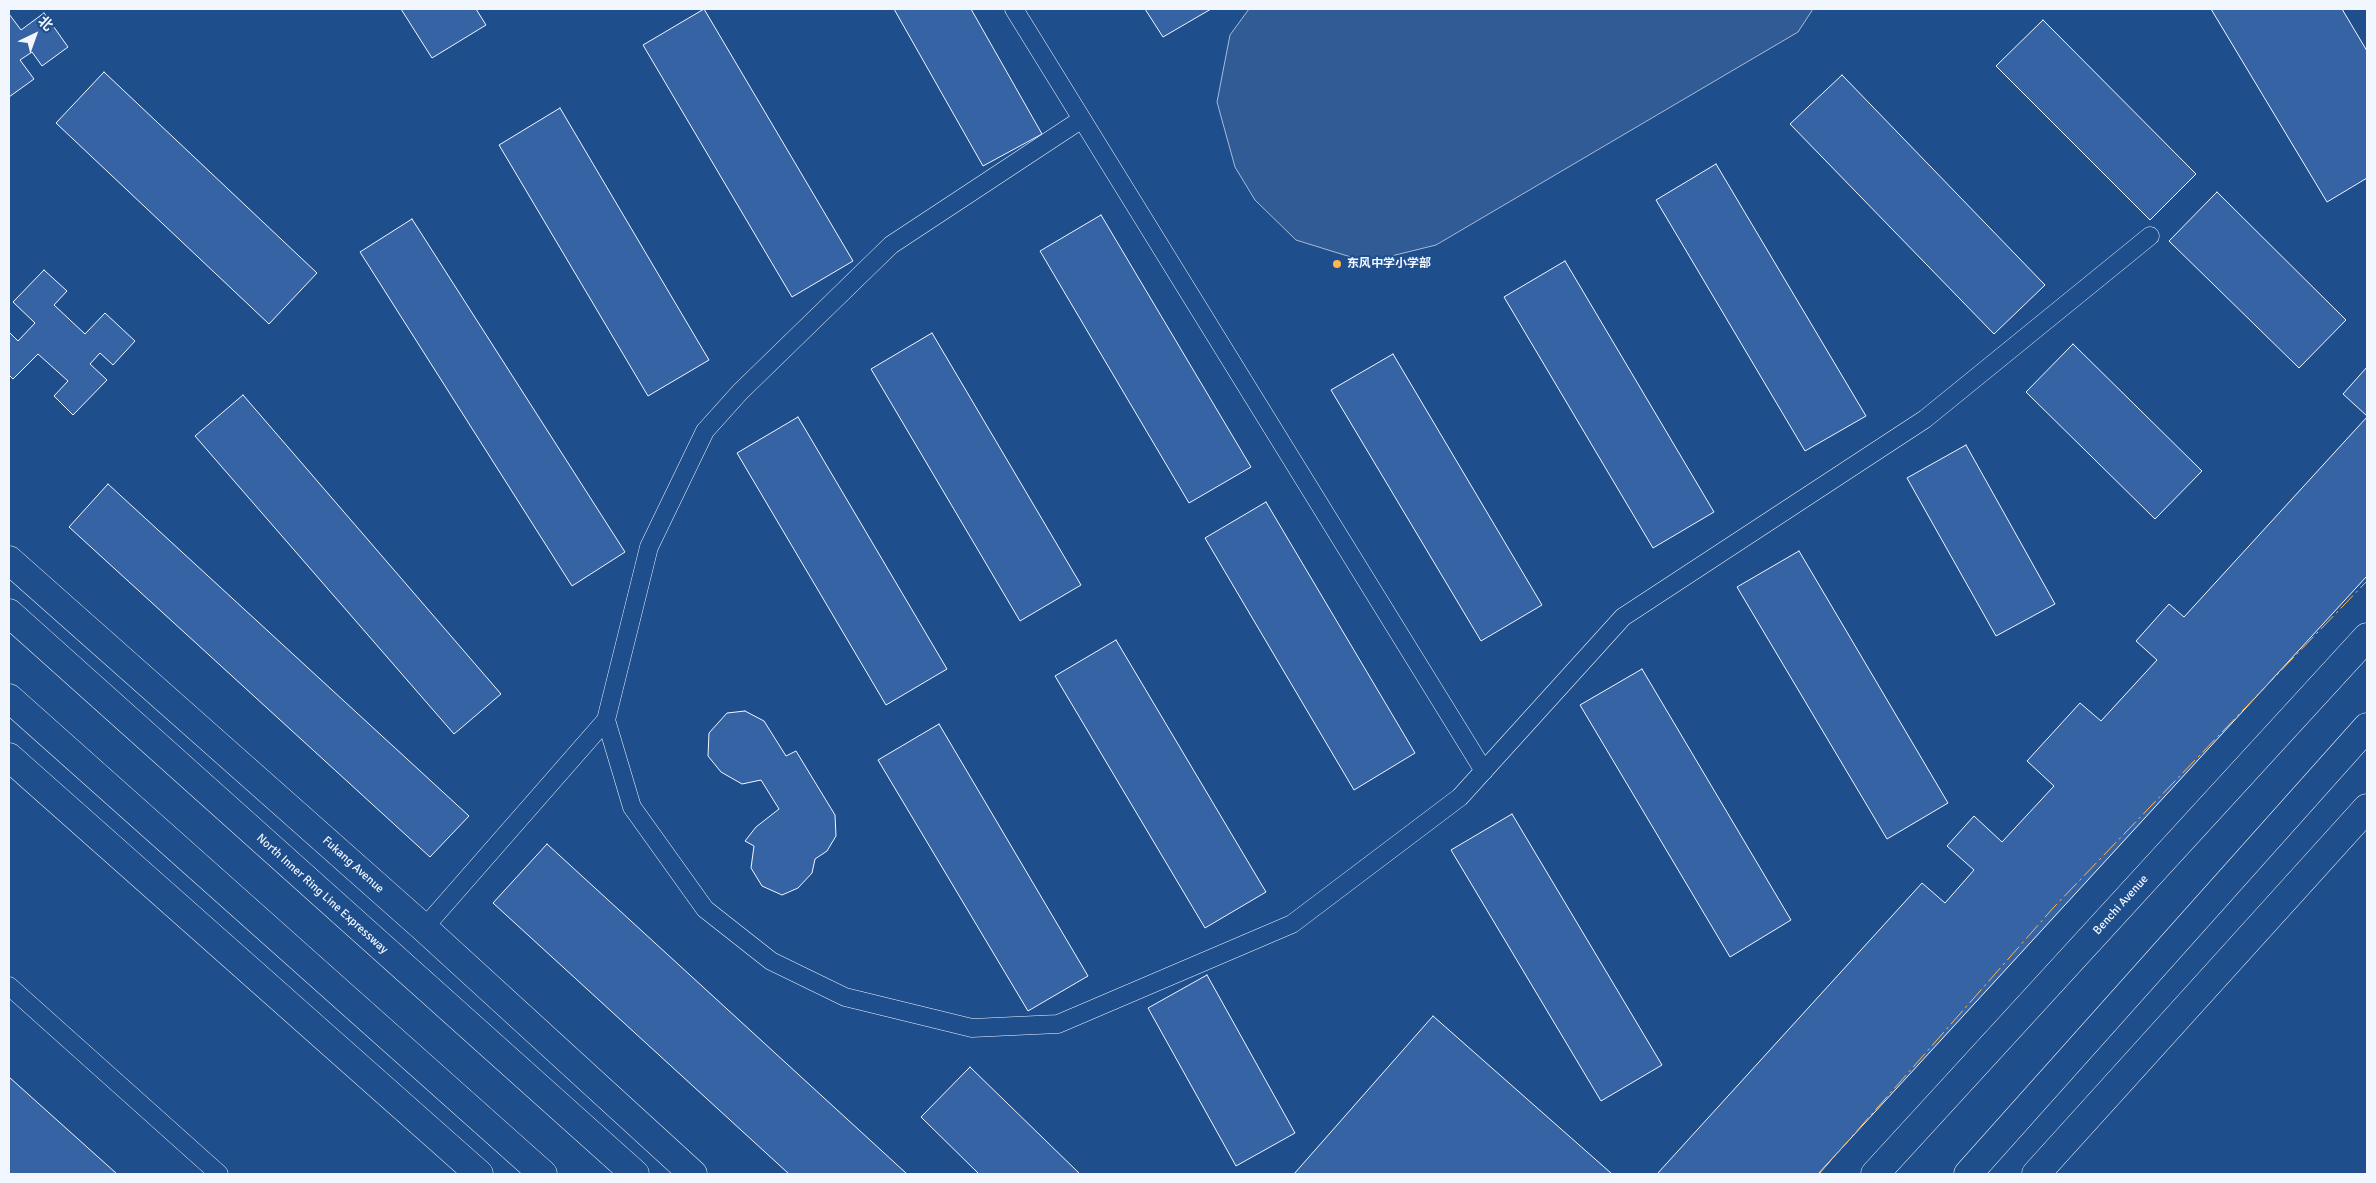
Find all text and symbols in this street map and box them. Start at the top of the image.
north arrow [10,10,60,60]
text: 北 [34,12,56,34]
place label: 东风中学小学部 [1347,257,1431,271]
marker: 东风中学小学部 [1331,258,1343,270]
street label: North Inner Ring Line Expressway [253,831,391,957]
street label: Fukang Avenue [319,834,387,896]
street label: Benchi Avenue [2090,872,2152,938]

